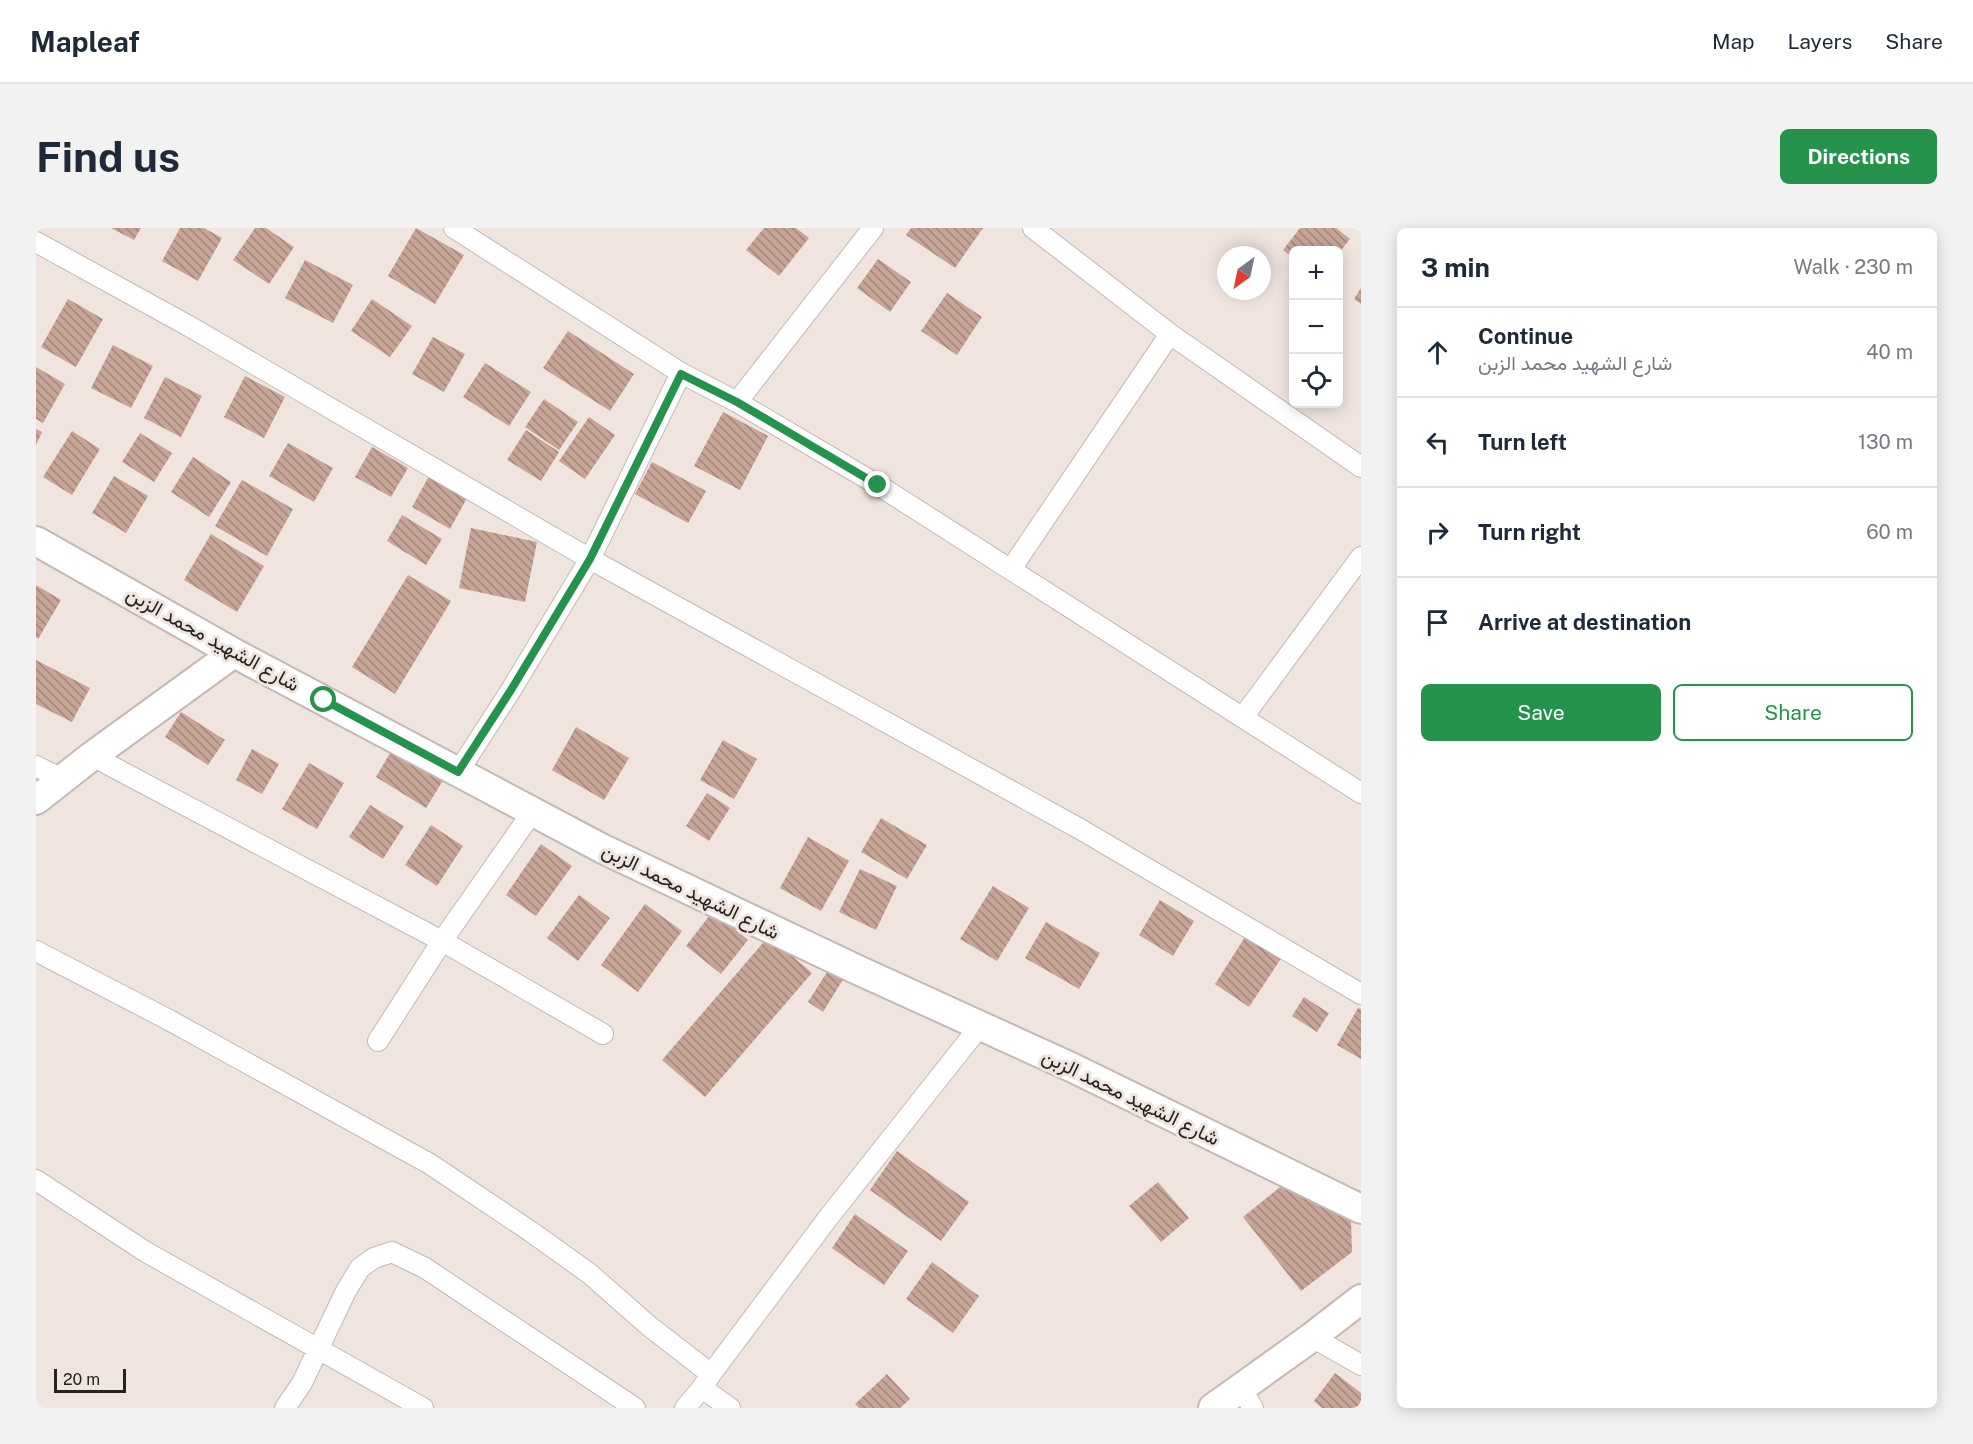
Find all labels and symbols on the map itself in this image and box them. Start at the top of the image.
north arrow [1217,246,1271,300]
route end [864,471,890,497]
street label: شارع الشهيد محمد الزبن [121,581,304,698]
route start [310,686,336,712]
street label: شارع الشهيد محمد الزبن [598,838,784,946]
street label: شارع الشهيد محمد الزبن [1038,1044,1224,1152]
scale bar [54,1366,126,1394]

